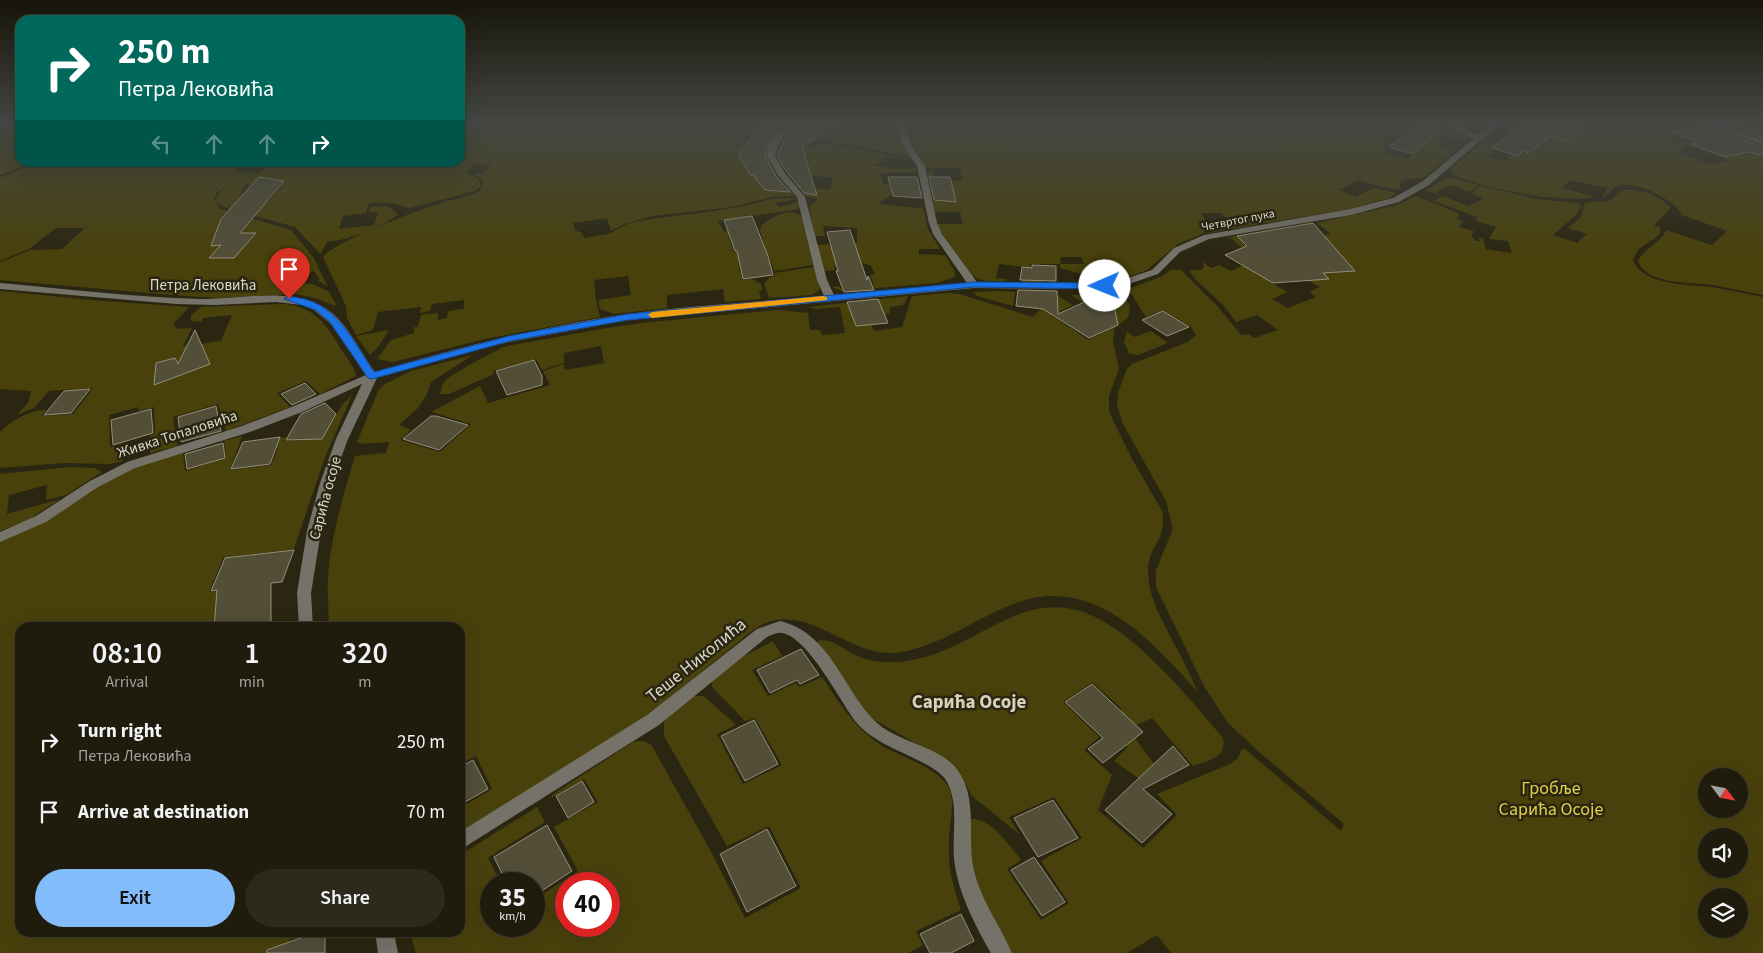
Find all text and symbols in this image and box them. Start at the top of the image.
text: 250 m [118,27,210,77]
icon: right [35,35,100,100]
text: Петра Лековића [118,73,274,105]
icon: left [147,130,175,158]
icon: ahead [200,130,228,158]
icon: ahead [253,130,281,158]
icon: right [306,130,334,158]
street label: Четвртог пука [1200,205,1276,236]
pin [268,248,310,299]
icon: arrive [275,255,303,283]
position arrow [1078,259,1130,311]
street label: Петра Лековића [150,275,256,296]
street label: Живка Топаловића [114,405,240,464]
street label: Сарића осоје [304,454,347,542]
street label: Теше Николића [641,612,752,709]
text: 08:10 [92,632,162,675]
text: 1 [244,632,260,675]
text: 320 [342,632,388,675]
text: Arrival [105,671,148,693]
text: min [239,671,265,693]
text: m [358,671,372,693]
district label: Сарића Осоје [912,689,1026,716]
text: Turn right [78,718,162,745]
icon: right [35,728,63,756]
text: 250 m [397,729,445,756]
text: Петра Лековића [78,745,192,767]
north arrow [1698,768,1748,818]
map controls [1698,768,1748,938]
park label: Гробље Сарића Осоје [1499,776,1603,822]
icon: arrive [35,798,63,826]
text: Arrive at destination [78,799,249,826]
text: 70 m [407,799,445,826]
button: sound [1698,828,1748,878]
button: Exit [35,869,235,927]
button: Share [245,869,445,927]
speed limit sign: 40 [555,872,620,937]
text: 35 [499,880,526,916]
button: layers [1698,888,1748,938]
text: km/h [499,908,526,925]

